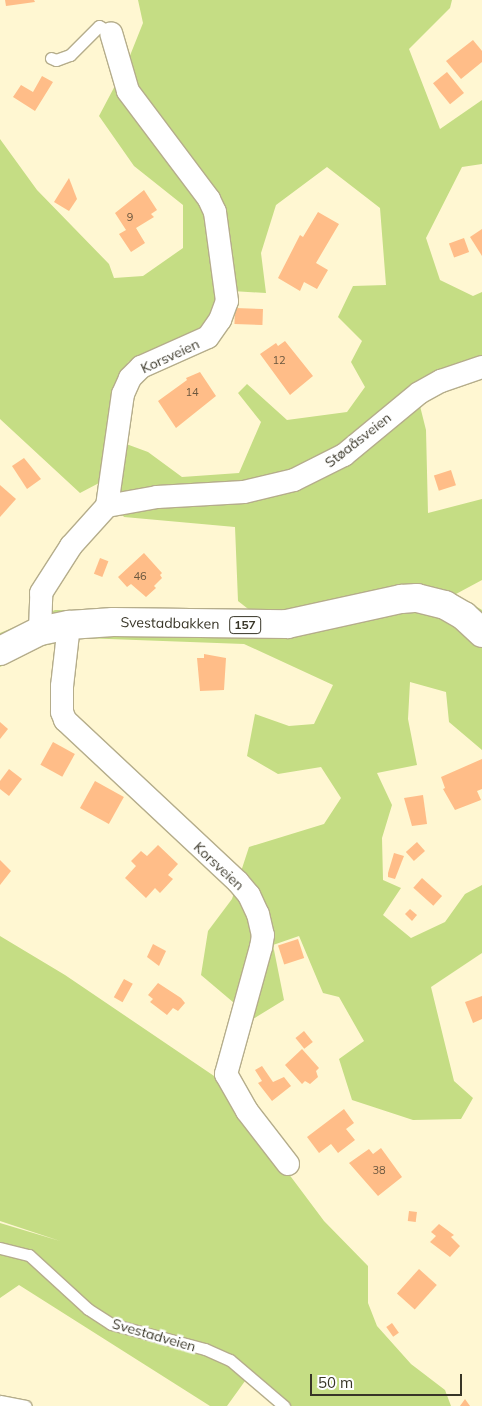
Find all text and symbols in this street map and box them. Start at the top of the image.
house number: 9 [127,210,133,224]
street label: Korsveien [138,335,202,377]
house number: 12 [272,353,286,367]
house number: 14 [185,385,199,399]
street label: Støaåsveien [322,409,394,471]
house number: 46 [133,569,147,583]
street label: Svestadbakken [120,614,220,632]
road number: 157 [229,616,261,634]
street label: Korsveien [190,839,248,893]
house number: 38 [372,1163,386,1177]
street label: Svestadveien [110,1315,198,1355]
scale bar [312,1364,464,1396]
text: 50 m [318,1373,353,1392]

